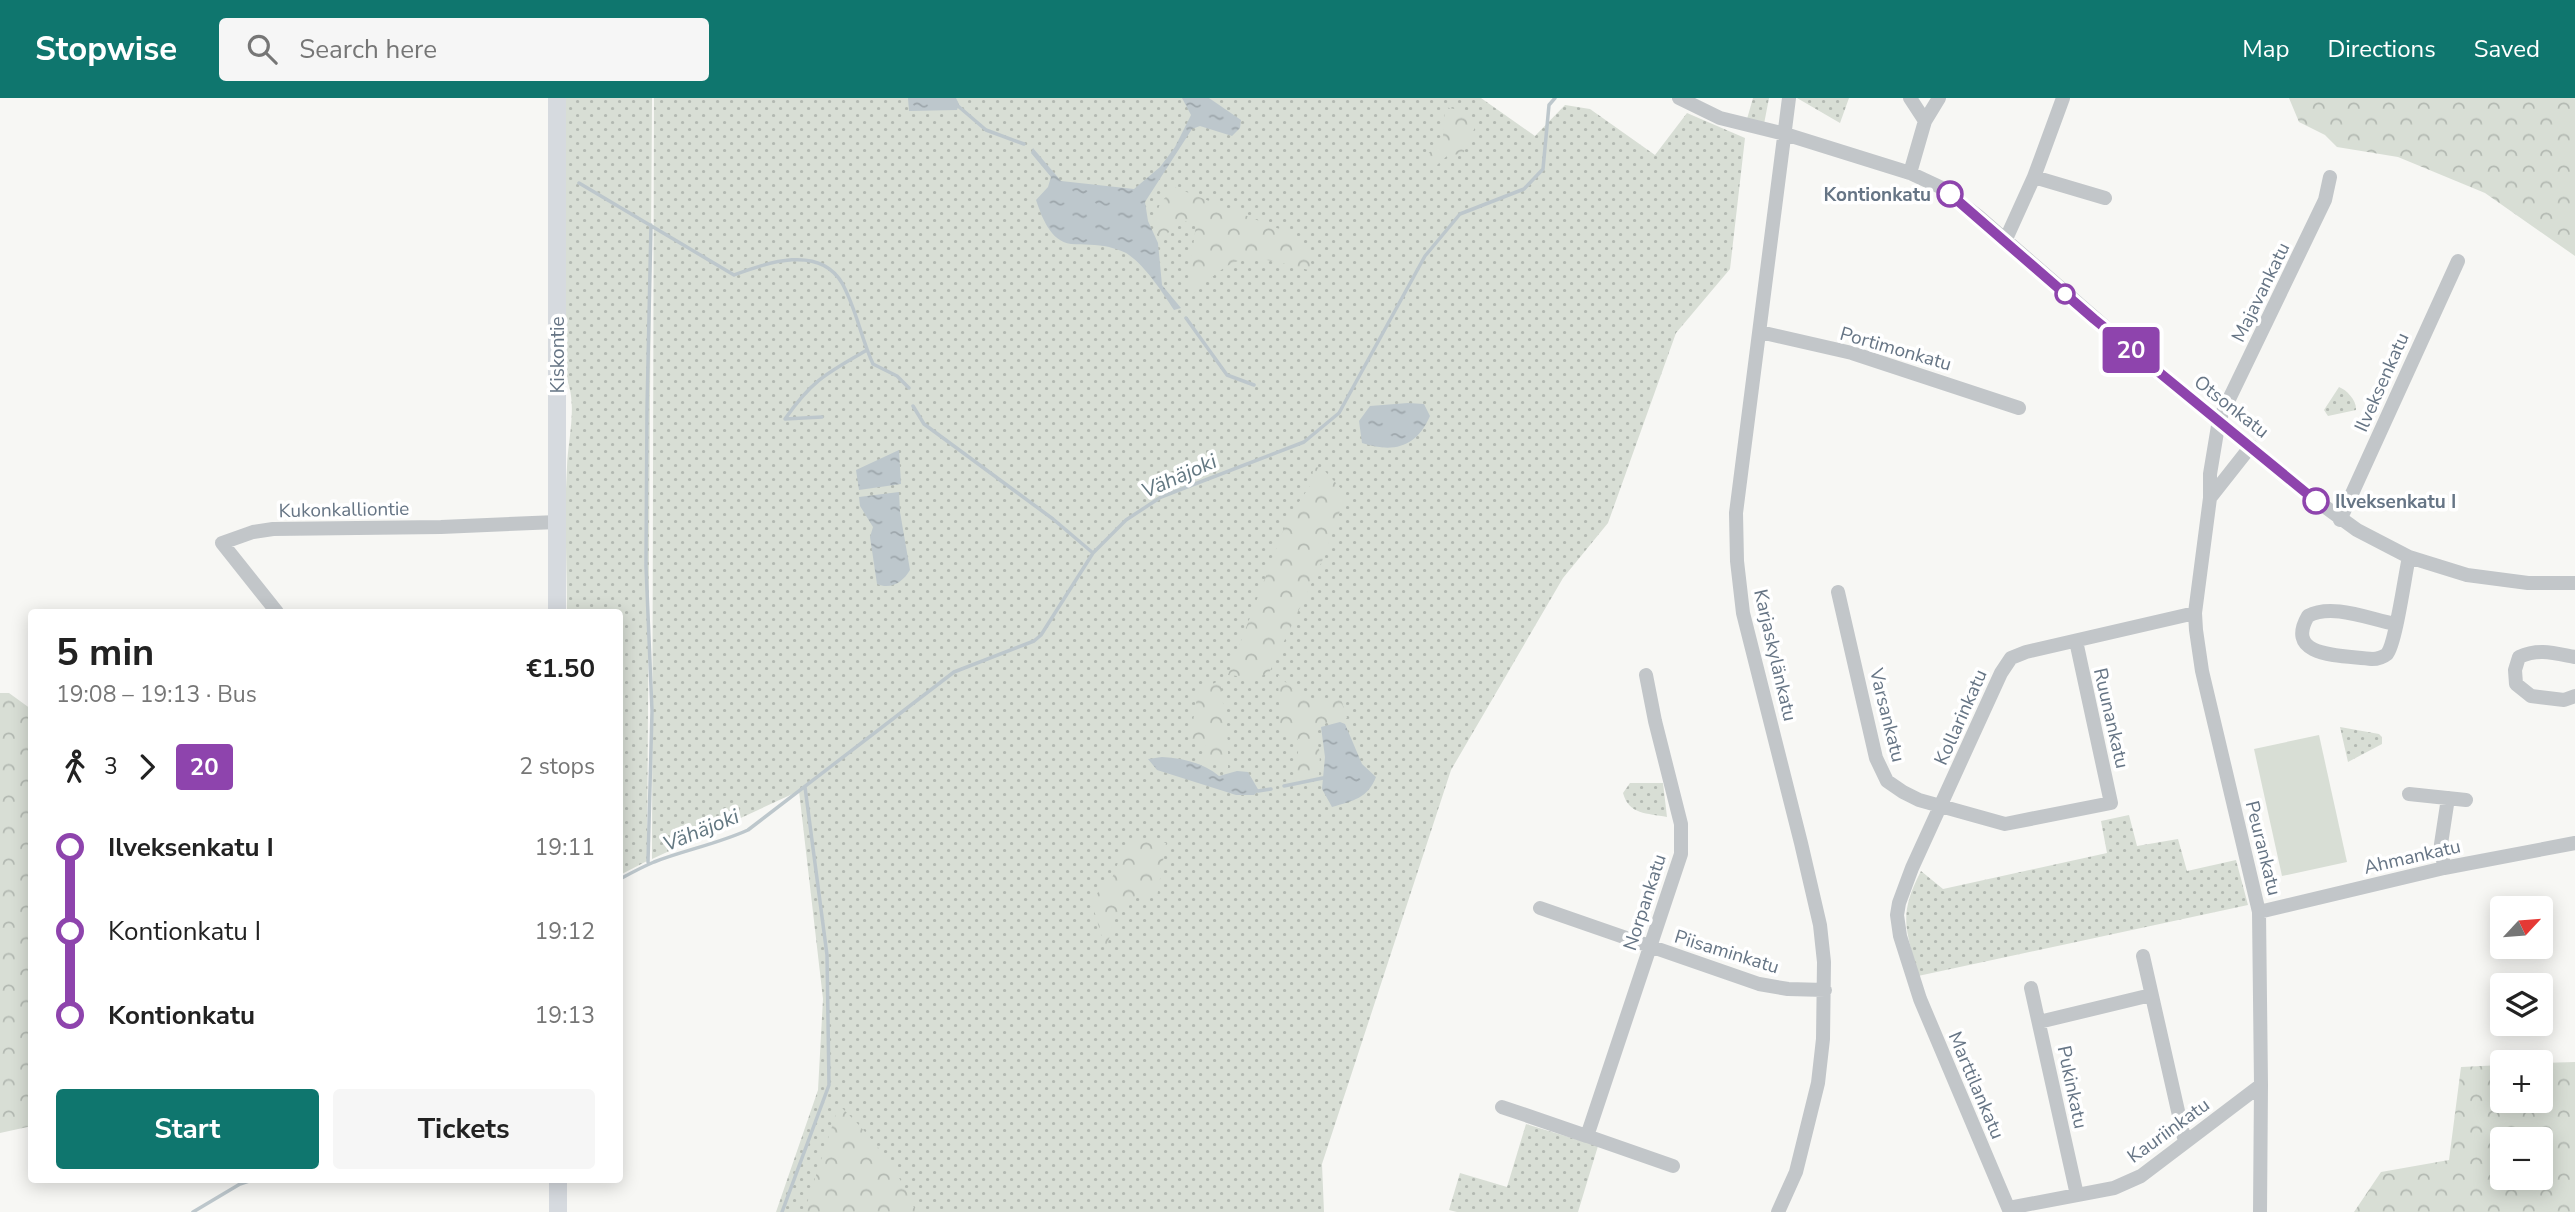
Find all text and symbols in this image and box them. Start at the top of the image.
search box [219,18,709,81]
text: Stopwise [35,27,177,72]
icon: search [243,30,281,68]
text: Search here [299,32,437,67]
text: Map [2242,33,2289,65]
text: Directions [2327,33,2436,65]
text: Saved [2474,33,2540,65]
marker: Kontionkatu [1937,181,1963,207]
place label: Kontionkatu [1824,182,1931,208]
street label: Majavankatu [2226,238,2296,347]
unlabelled marker [2055,284,2075,304]
street label: Kiskontie [545,316,571,394]
street label: Portimonkatu [1837,321,1955,377]
line badge: 20 [2100,327,2162,373]
street label: Ilveksenkatu [2348,329,2415,436]
text: 20 [2117,334,2145,366]
street label: Otsonkatu [2189,369,2274,444]
water label: Vähäjoki [1137,447,1222,505]
marker: Ilveksenkatu I [2303,488,2329,514]
place label: Ilveksenkatu I [2335,489,2456,515]
street label: Kukonkalliontie [278,496,410,524]
street label: Karjaskylänkatu [1747,587,1803,724]
text: 5 min [56,627,154,678]
text: €1.50 [526,651,595,686]
street label: Varsankatu [1863,665,1911,765]
street label: Kollarinkatu [1928,665,1994,769]
street label: Ruunankatu [2087,665,2135,771]
text: 19:08 – 19:13 · Bus [56,679,257,710]
icon: walk [56,748,94,786]
icon: forward [128,748,166,786]
text: 3 [104,751,118,782]
text: 20 [190,751,219,783]
text: 2 stops [519,751,595,782]
street label: Peurankatu [2239,798,2287,898]
water label: Vähäjoki [659,802,744,858]
text: Ilveksenkatu I [108,830,274,865]
text: 19:11 [535,832,595,863]
street label: Ahmankatu [2361,833,2463,881]
street label: Norpankatu [1617,851,1673,954]
north arrow [2490,896,2553,959]
map controls [2490,896,2553,1190]
text: Kontionkatu I [108,914,261,949]
text: 19:12 [535,916,595,947]
street label: Piisaminkatu [1671,924,1782,980]
button: layers [2490,973,2553,1036]
text: Kontionkatu [108,998,255,1033]
text: 19:13 [535,1000,595,1031]
street label: Marttilankatu [1942,1028,2010,1143]
street label: Pukinkatu [2051,1043,2093,1131]
button: + [2490,1050,2553,1113]
button: Start [56,1089,319,1169]
button: Tickets [333,1089,595,1169]
street label: Kauriinkatu [2122,1092,2215,1169]
button: − [2490,1127,2553,1190]

